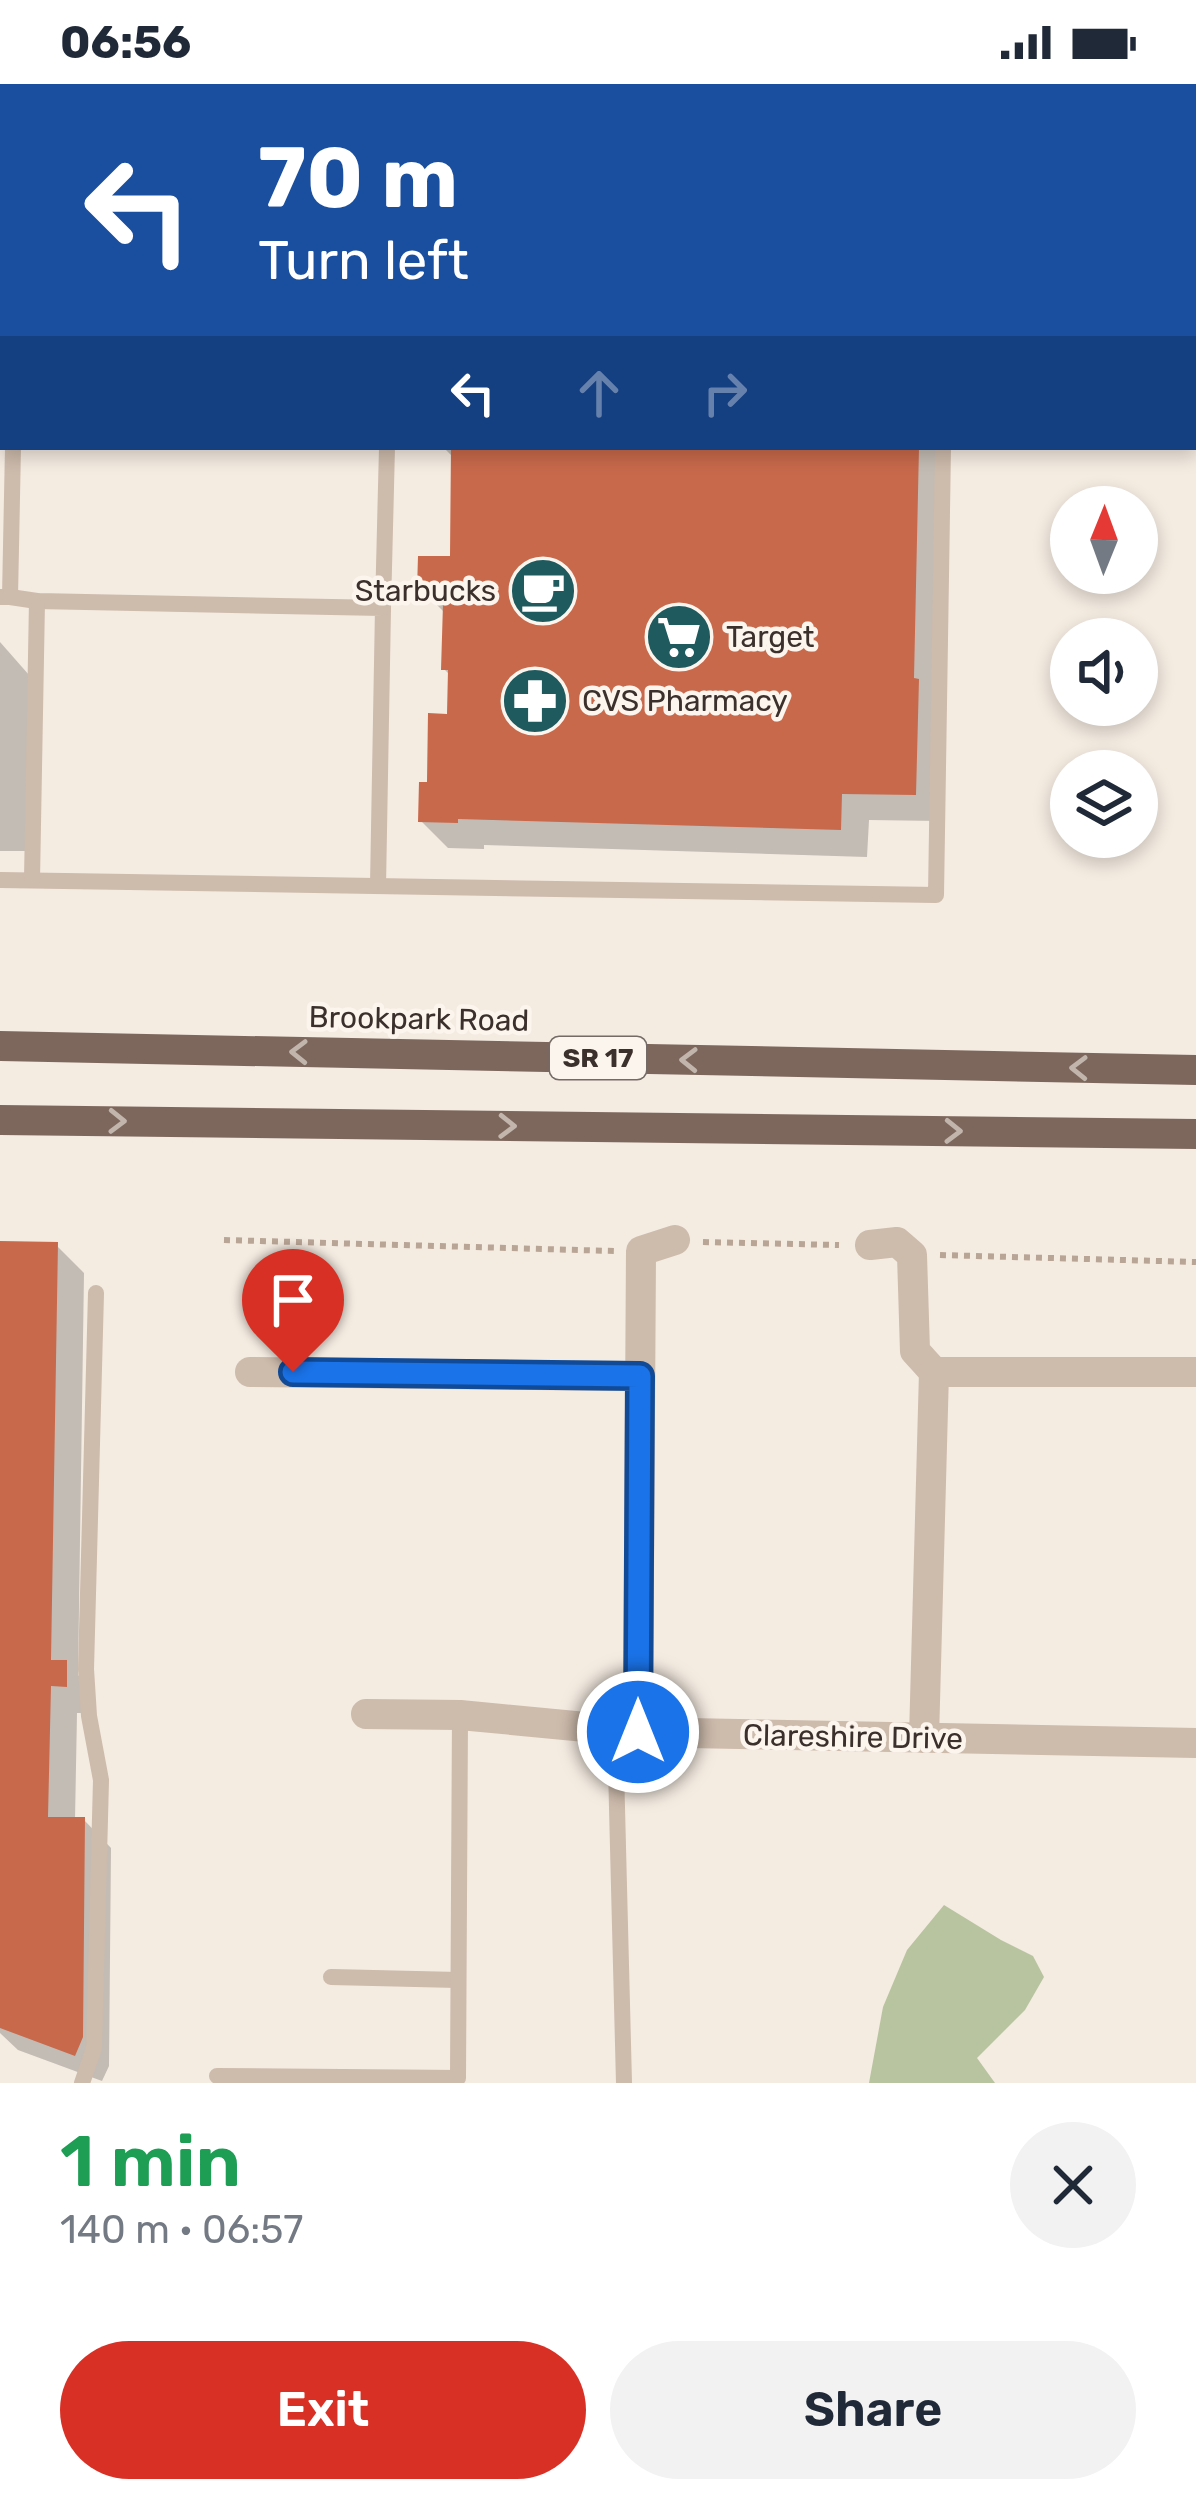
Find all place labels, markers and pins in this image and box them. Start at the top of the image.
cafe icon: Starbucks [508,556,578,626]
place label: Starbucks [355,573,496,609]
supermarket icon: Target [644,602,714,672]
place label: Target [726,619,815,655]
pharmacy icon: CVS Pharmacy [500,666,570,736]
place label: CVS Pharmacy [582,683,788,719]
pin [242,1249,344,1372]

